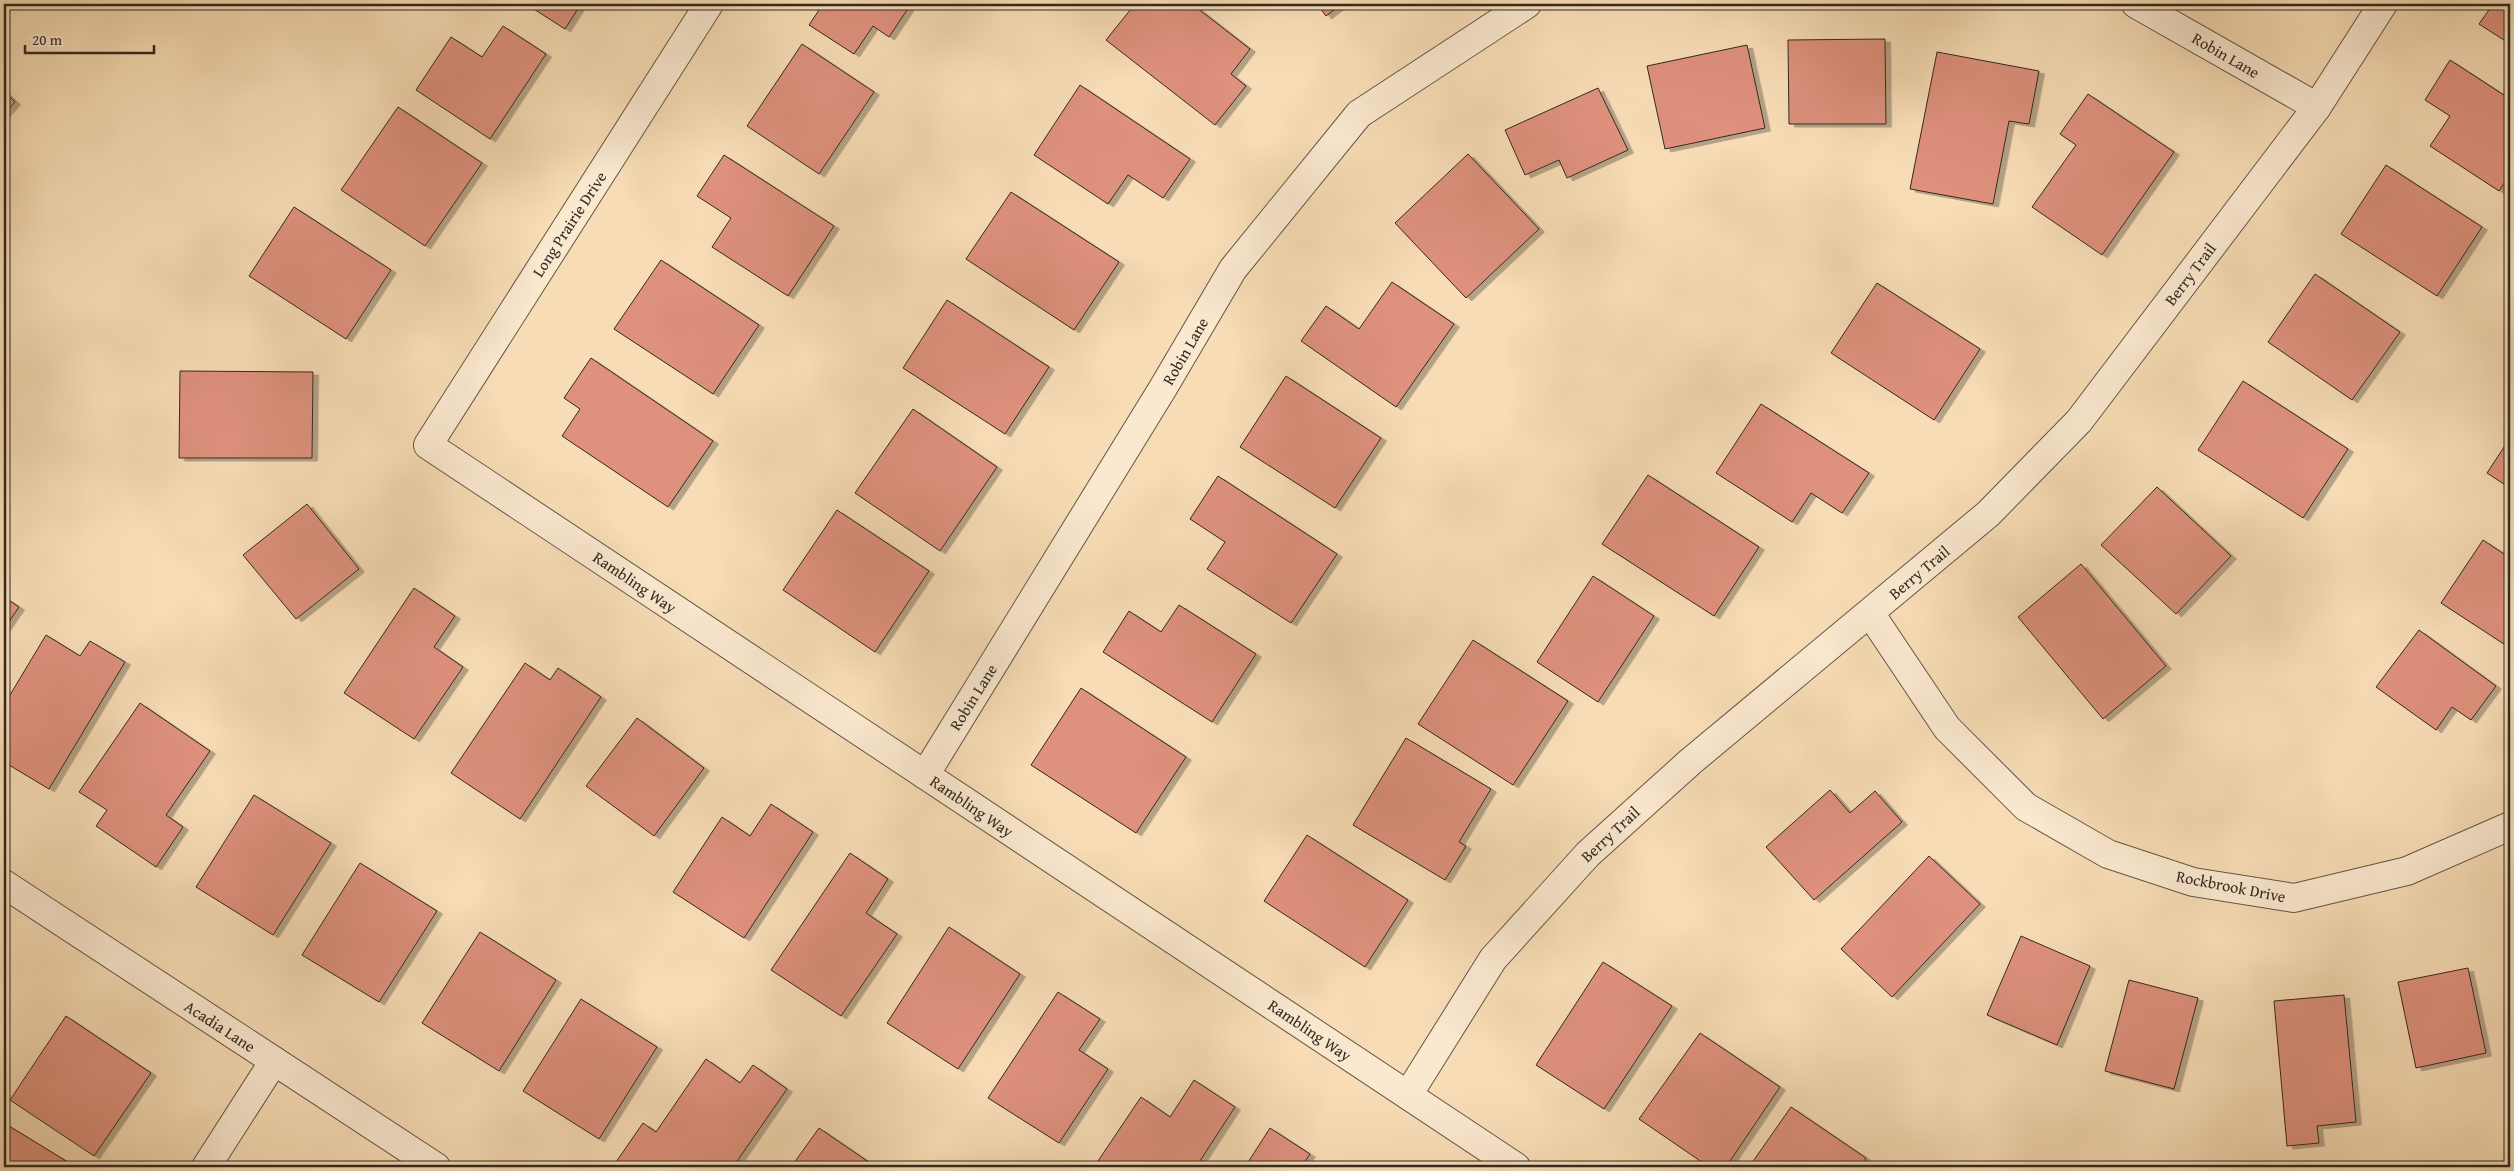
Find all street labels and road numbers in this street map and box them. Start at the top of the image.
street label: Robin Lane [2188,26,2264,84]
street label: Long Prairie Drive [526,166,612,282]
street label: Berry Trail [2158,237,2222,310]
street label: Robin Lane [1156,313,1214,389]
street label: Berry Trail [1883,539,1955,605]
street label: Rambling Way [588,545,682,619]
street label: Robin Lane [943,659,1003,735]
street label: Rambling Way [925,769,1019,843]
street label: Berry Trail [1575,800,1645,868]
street label: Rockbrook Drive [2174,864,2288,908]
street label: Rambling Way [1263,993,1357,1067]
street label: Acadia Lane [180,994,260,1058]

